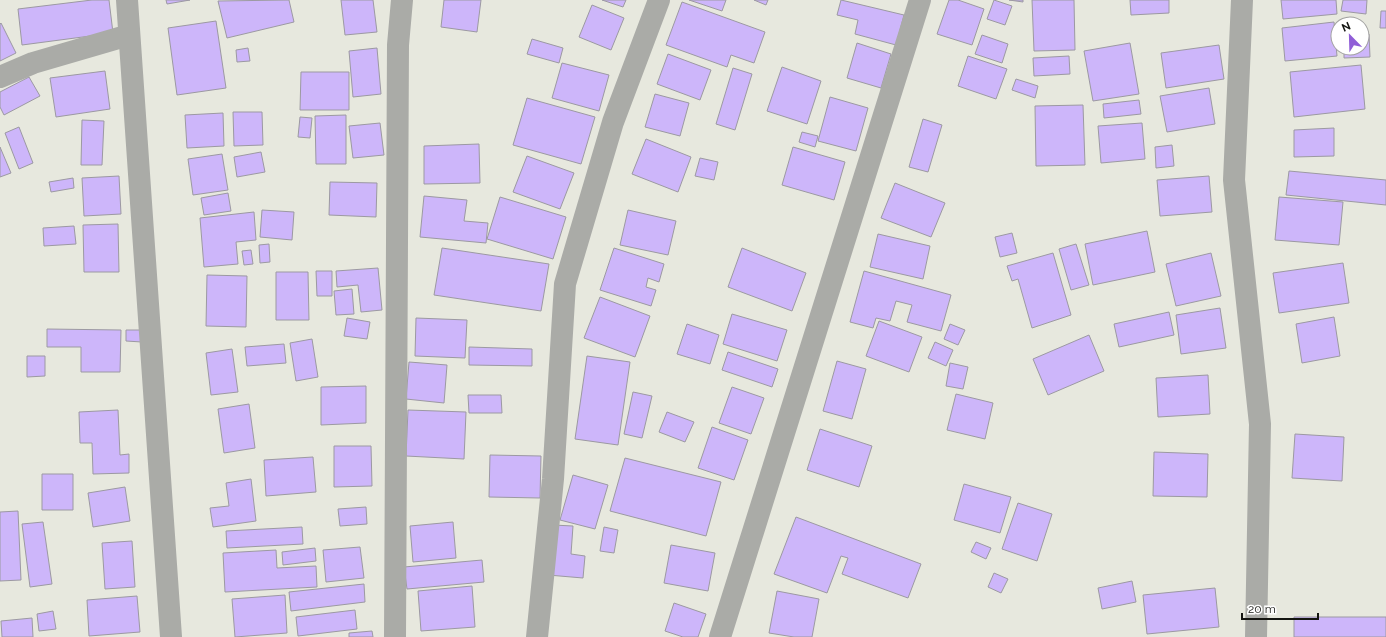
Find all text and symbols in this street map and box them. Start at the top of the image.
north arrow [1330,16,1370,56]
text: N [1340,20,1353,35]
scale bar [1242,595,1318,621]
text: 20 m [1248,602,1276,616]

